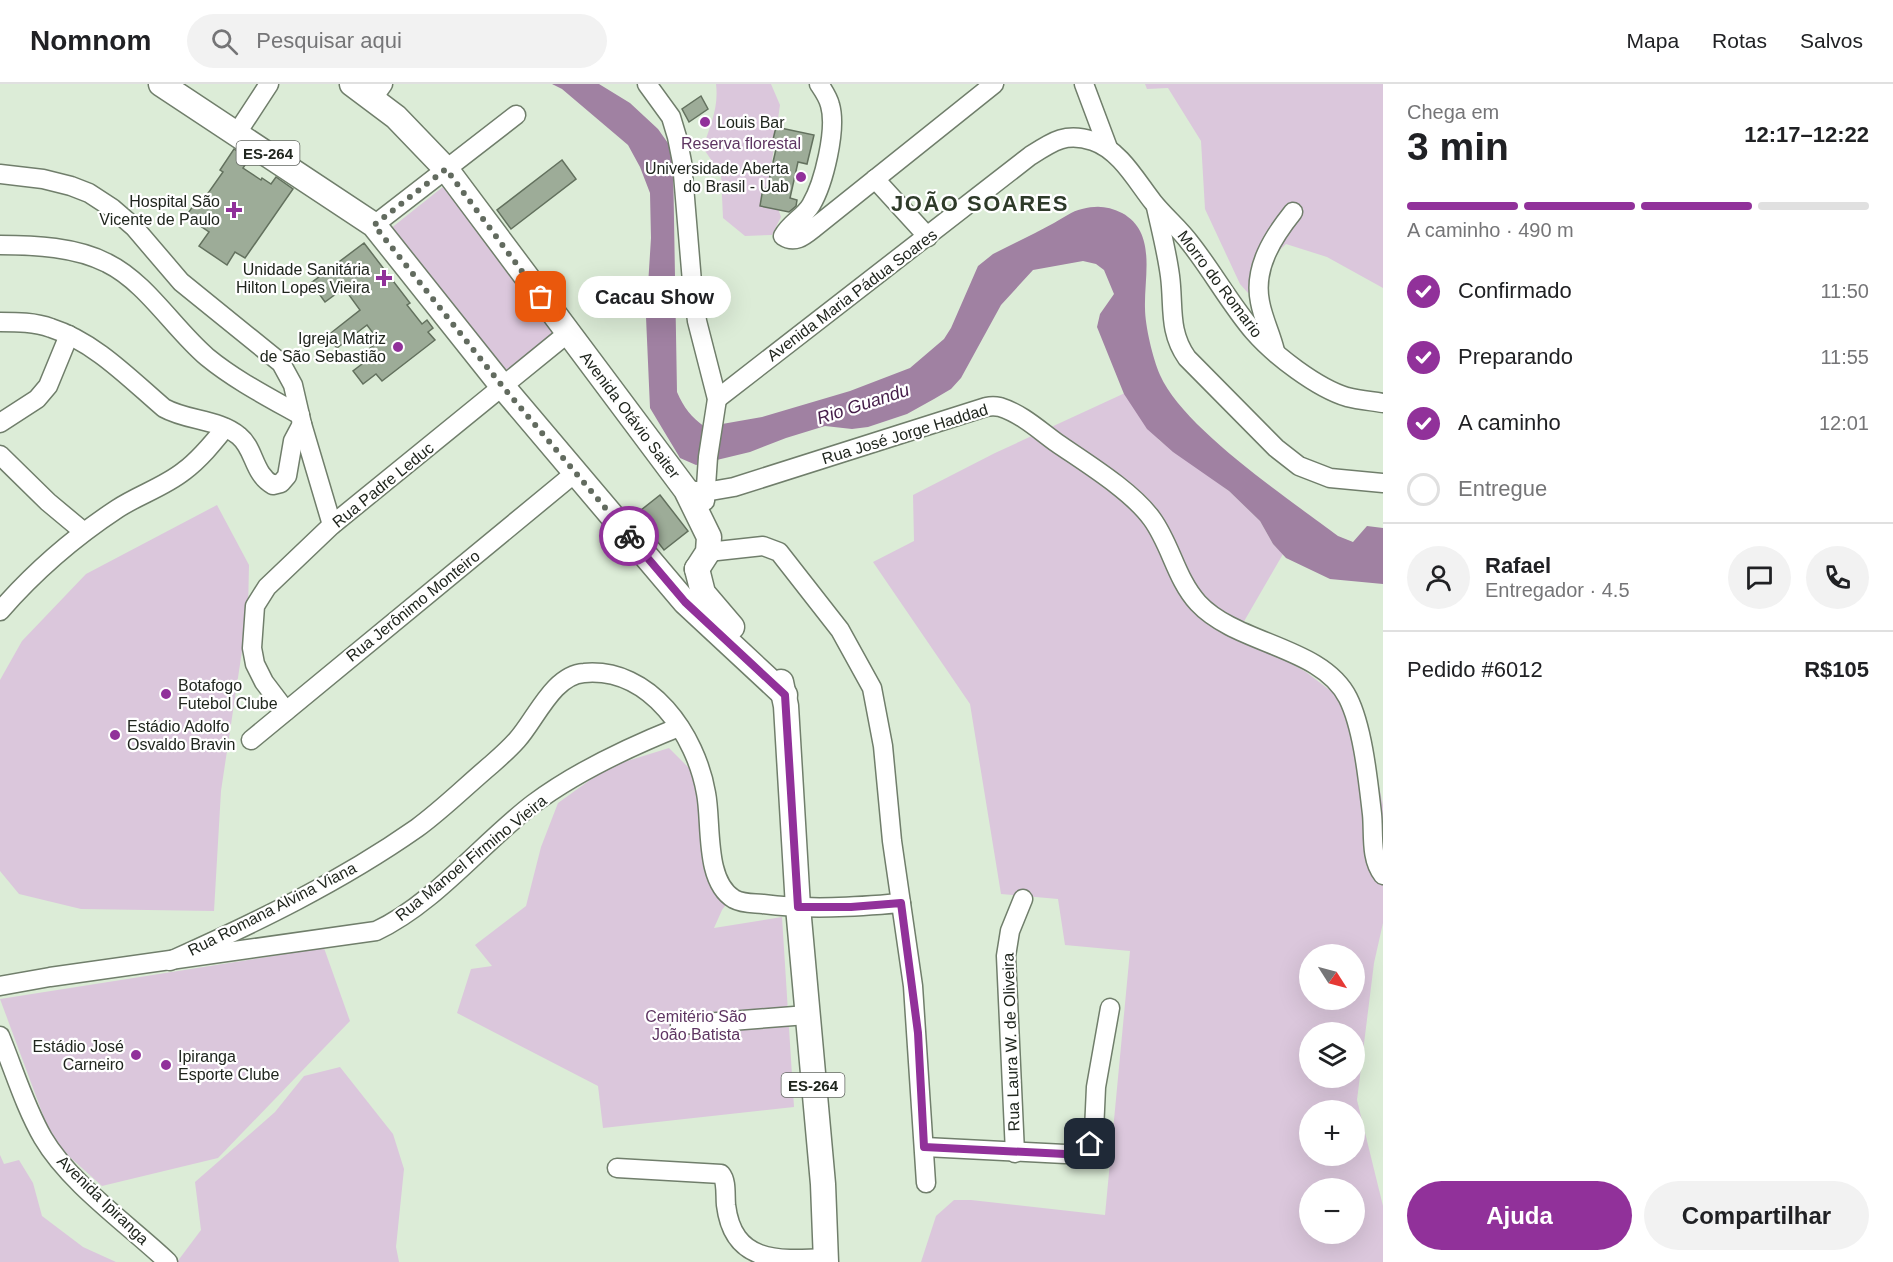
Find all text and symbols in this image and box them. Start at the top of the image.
search box [187,14,607,68]
text: Nomnom [30,25,151,56]
icon: search [208,25,241,58]
text: Pesquisar aqui [256,28,402,53]
text: Mapa [1627,29,1679,52]
text: Rotas [1712,29,1767,52]
text: Salvos [1800,29,1863,52]
text: Chega em [1407,101,1499,123]
place label: Louis Bar [717,114,785,131]
marker: Louis Bar [698,115,712,129]
text: 12:17–12:22 [1744,122,1869,147]
text: 3 min [1407,125,1509,168]
park label: Reserva florestal [681,135,801,152]
road number: ES-264 [236,141,300,165]
place label: Universidade Aberta do Brasil - Uab [645,160,789,195]
marker: Universidade Aberta do Brasil - Uab [794,170,808,184]
district label: JOÃO SOARES [891,191,1069,216]
place label: Hospital São Vicente de Paulo [99,193,220,228]
marker: Hospital São Vicente de Paulo [225,201,243,219]
text: A caminho · 490 m [1407,219,1574,241]
street label: Avenida Maria Pádua Soares [764,226,940,364]
street label: Morro do Romario [1174,227,1266,341]
place label: Unidade Sanitária Hilton Lopes Vieira [236,261,370,296]
marker: Unidade Sanitária Hilton Lopes Vieira [375,269,393,287]
pin [515,271,566,322]
icon: check [1407,275,1440,308]
callout: Cacau Show [577,276,730,318]
text: Confirmado [1458,278,1572,303]
icon: bag [524,280,557,313]
text: 11:50 [1820,280,1869,302]
text: Cacau Show [595,286,714,308]
place label: Igreja Matriz de São Sebastião [260,330,386,365]
marker: Igreja Matriz de São Sebastião [391,340,405,354]
icon: check [1407,341,1440,374]
text: Preparando [1458,344,1573,369]
text: 11:55 [1820,346,1869,368]
street label: Avenida Otávio Saiter [577,348,684,482]
water label: Rio Guandu [814,380,912,428]
street label: Rua José Jorge Haddad [820,401,990,467]
icon: check [1407,407,1440,440]
text: A caminho [1458,410,1561,435]
text: 12:01 [1819,412,1869,434]
street label: Rua Padre Leduc [329,439,437,531]
text: Entregue [1458,476,1547,501]
courier [599,506,659,566]
icon: bike [613,520,646,553]
button: person [1407,546,1470,609]
button: chat [1728,546,1791,609]
button: phone [1806,546,1869,609]
street label: Rua Jerônimo Monteiro [343,547,483,665]
text: Rafael [1485,553,1551,578]
text: Entregador · 4.5 [1485,579,1630,601]
text: Pedido #6012 [1407,657,1543,682]
text: R$105 [1804,657,1869,682]
place label: Botafogo Futebol Clube [178,677,278,712]
marker: Botafogo Futebol Clube [159,687,173,701]
place label: Estádio Adolfo Osvaldo Bravin [127,718,236,753]
marker: Estádio Adolfo Osvaldo Bravin [108,728,122,742]
street label: Rua Manoel Firmino Vieira [392,792,550,924]
street label: Rua Romana Alvina Viana [185,859,359,959]
north arrow [1299,944,1365,1010]
map controls [1299,944,1365,1244]
street label: Rua Laura W. de Oliveira [999,952,1023,1132]
park label: Cemitério São João Batista [645,1008,747,1043]
button: layers [1299,1022,1365,1088]
place label: Estádio José Carneiro [32,1038,124,1073]
marker: Estádio José Carneiro [129,1048,143,1062]
place label: Ipiranga Esporte Clube [178,1048,279,1083]
marker: Ipiranga Esporte Clube [159,1058,173,1072]
road number: ES-264 [782,1073,844,1097]
button: + [1299,1100,1365,1166]
pin [1064,1118,1115,1169]
icon: home [1073,1127,1106,1160]
street label: Avenida Ipiranga [54,1152,152,1248]
button: − [1299,1178,1365,1244]
button: Ajuda [1407,1181,1632,1250]
button: Compartilhar [1644,1181,1869,1250]

